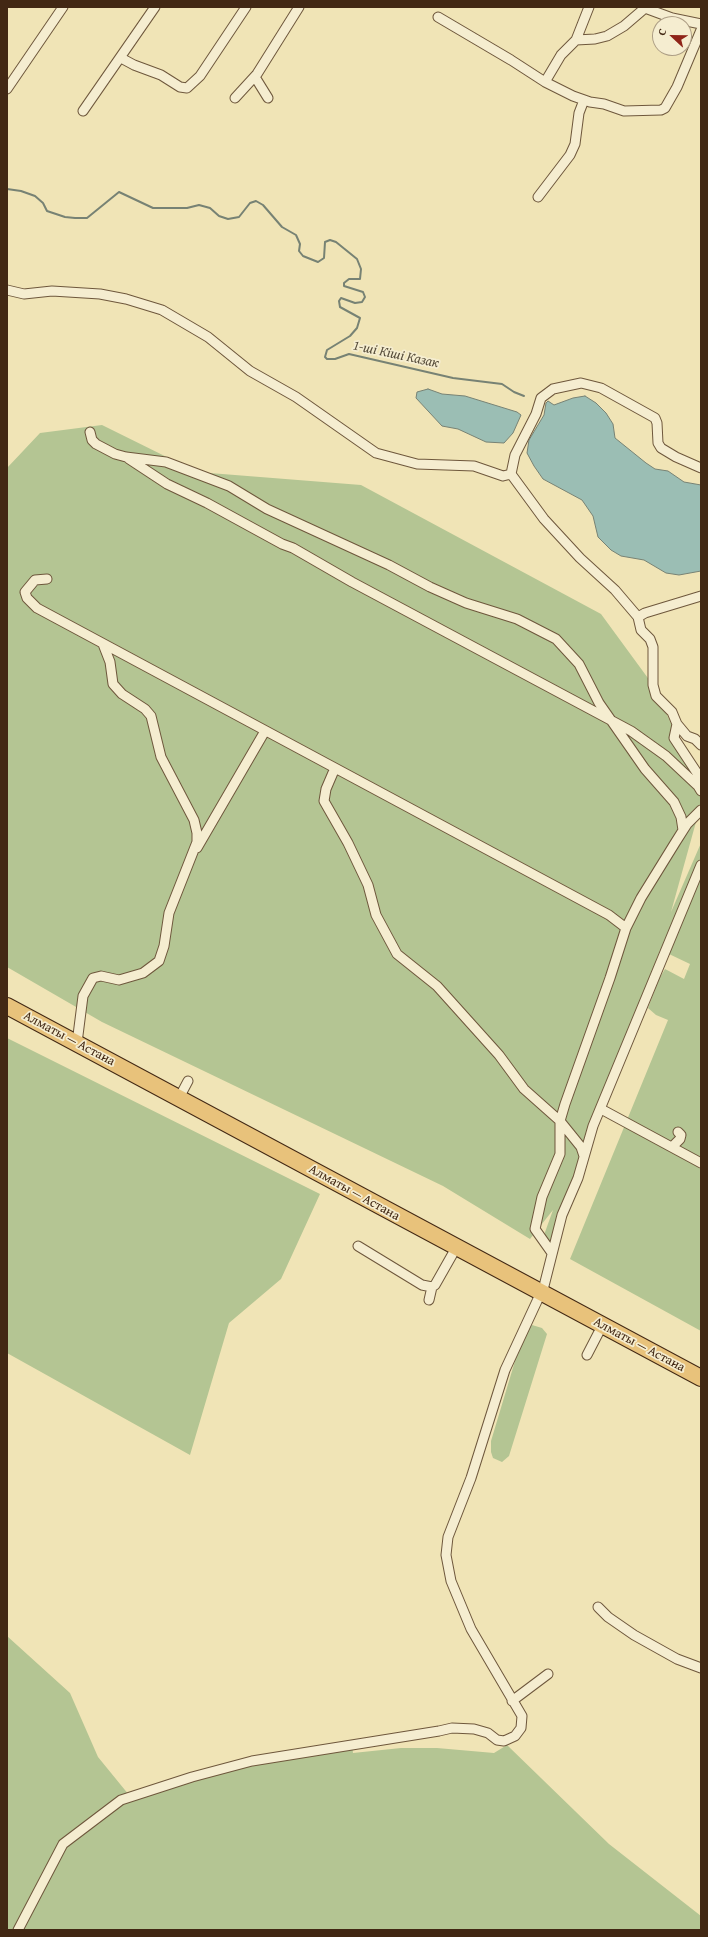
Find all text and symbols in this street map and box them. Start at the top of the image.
north arrow [652,16,692,56]
text: С [653,26,670,38]
water label: 1-ші Кіші Казак [351,338,441,372]
street label: Алматы — Астана [20,1008,118,1070]
street label: Алматы — Астана [306,1162,402,1224]
street label: Алматы — Астана [590,1314,688,1376]

